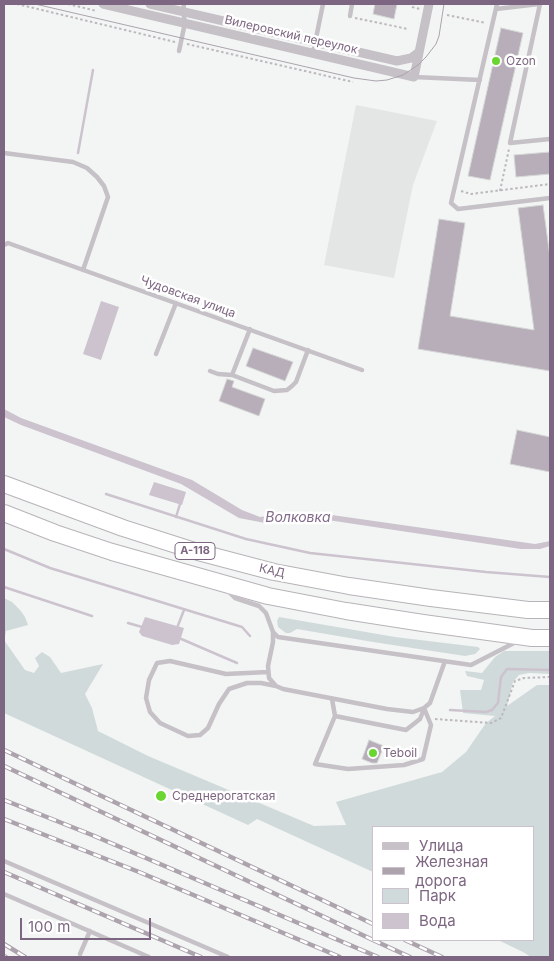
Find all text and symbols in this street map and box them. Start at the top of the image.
street label: Вилеровский переулок [223,13,359,57]
place label: Ozon [506,54,536,68]
marker: Ozon [490,55,502,67]
street label: Чудовская улица [138,273,238,321]
water label: Волковка [265,510,331,526]
road number: А-118 [175,542,215,560]
street label: КАД [258,561,286,581]
place label: Teboil [383,746,417,760]
marker: Teboil [367,747,379,759]
marker: Среднерогатская [154,789,168,803]
place label: Среднерогатская [172,789,275,803]
legend [372,826,534,941]
text: Улица [419,836,463,855]
text: Железная дорога [415,852,488,890]
text: Парк [419,886,456,905]
scale bar [22,908,154,940]
text: Вода [419,911,456,930]
text: 100 m [28,917,70,936]

